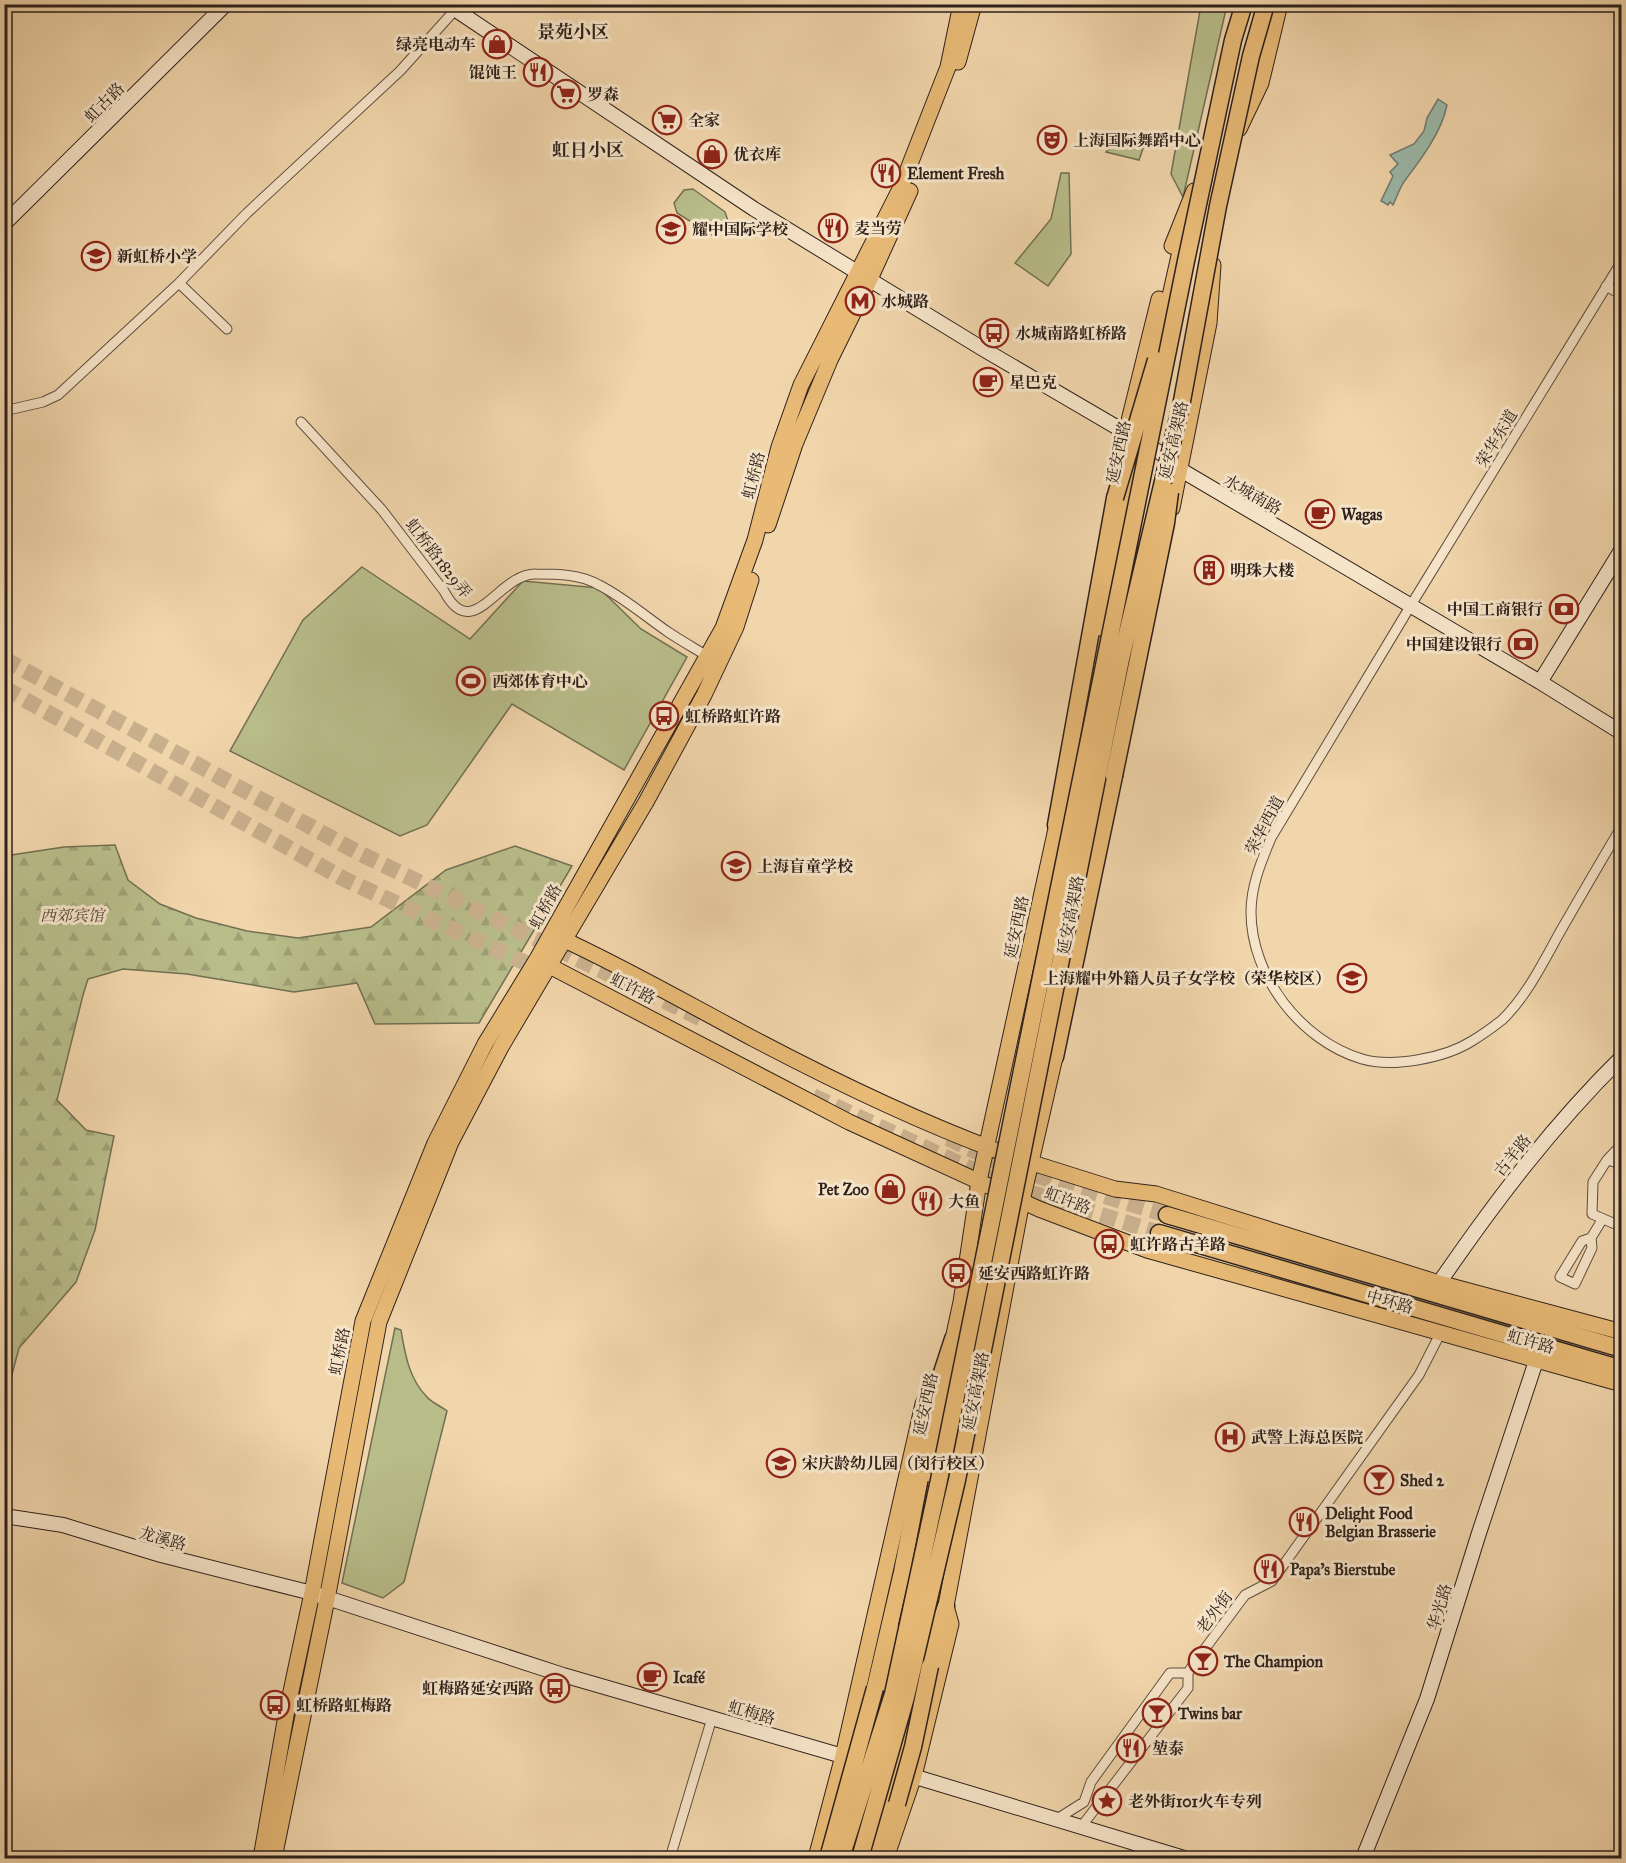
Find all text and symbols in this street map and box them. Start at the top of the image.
district label: 景苑小区 [537,21,609,43]
shop icon: 绿亮电动车 [481,28,513,60]
place label: 绿亮电动车 [396,35,476,54]
restaurant icon: 馄饨王 [522,56,554,88]
place label: 馄饨王 [469,63,517,82]
supermarket icon: 罗森 [550,78,582,110]
street label: 虹古路 [81,79,128,126]
place label: 罗森 [587,85,619,104]
supermarket icon: 全家 [651,104,683,136]
place label: 全家 [688,111,720,130]
theatre icon: 上海国际舞蹈中心 [1036,124,1068,156]
place label: 上海国际舞蹈中心 [1073,131,1201,150]
shop icon: 优衣库 [696,138,728,170]
district label: 虹日小区 [552,139,624,161]
place label: 优衣库 [733,145,781,164]
restaurant icon: Element Fresh [870,157,902,189]
place label: Element Fresh [907,164,1005,183]
restaurant icon: 麦当劳 [817,212,849,244]
school or university icon: 耀中国际学校 [655,213,687,245]
place label: 麦当劳 [854,219,902,238]
place label: 耀中国际学校 [692,220,788,239]
school or university icon: 新虹桥小学 [80,240,112,272]
place label: 新虹桥小学 [117,247,197,266]
metro station icon: 水城路 [844,285,876,317]
place label: 水城路 [881,292,929,311]
bus stop icon: 水城南路虹桥路 [978,317,1010,349]
place label: 水城南路虹桥路 [1015,324,1127,343]
cafe icon: 星巴克 [972,366,1004,398]
place label: 星巴克 [1009,373,1057,392]
street label: 延安高架路 [1155,399,1192,481]
street label: 荣华东道 [1472,406,1521,471]
street label: 延安西路 [1103,419,1134,485]
street label: 虹桥路 [738,450,769,501]
street label: 水城南路 [1220,470,1285,519]
cafe icon: Wagas [1304,498,1336,530]
place label: Wagas [1341,505,1382,525]
street label: 虹桥路1829弄 [402,515,475,602]
building icon: 明珠大楼 [1193,554,1225,586]
place label: 明珠大楼 [1230,561,1294,580]
bank icon: 中国工商银行 [1548,593,1580,625]
place label: 中国工商银行 [1447,600,1543,619]
bank icon: 中国建设银行 [1507,628,1539,660]
place label: 中国建设银行 [1406,635,1502,654]
sports icon: 西郊体育中心 [455,665,487,697]
place label: 西郊体育中心 [492,672,588,691]
bus stop icon: 虹桥路虹许路 [648,700,680,732]
place label: 虹桥路虹许路 [685,707,781,726]
street label: 荣华西道 [1241,793,1288,858]
school or university icon: 上海盲童学校 [720,850,752,882]
place label: 上海盲童学校 [757,857,853,876]
street label: 延安高架路 [1054,874,1087,956]
street label: 虹桥路 [525,881,565,932]
street label: 延安西路 [1001,894,1032,960]
park label: 西郊宾馆 [40,906,107,925]
school or university icon: 上海耀中外籍人员子女学校（荣华校区） [1336,962,1368,994]
street label: 虹许路 [607,969,658,1008]
place label: 上海耀中外籍人员子女学校（荣华校区） [1043,969,1331,988]
street label: 古羊路 [1490,1131,1535,1180]
shop icon: Pet Zoo [874,1173,906,1205]
place label: Pet Zoo [818,1180,869,1199]
street label: 虹许路 [1042,1183,1094,1218]
restaurant icon: 大鱼 [911,1185,943,1217]
place label: 大鱼 [948,1192,980,1211]
bus stop icon: 虹许路古羊路 [1093,1228,1125,1260]
place label: 虹许路古羊路 [1130,1235,1226,1254]
bus stop icon: 延安西路虹许路 [941,1257,973,1289]
place label: 延安西路虹许路 [978,1264,1090,1283]
street label: 中环路 [1364,1286,1416,1317]
street label: 虹桥路 [326,1326,353,1376]
street label: 虹许路 [1505,1326,1557,1357]
street label: 延安高架路 [959,1350,992,1432]
street label: 延安西路 [910,1371,941,1437]
hospital icon: 武警上海总医院 [1214,1421,1246,1453]
place label: 武警上海总医院 [1251,1428,1363,1447]
school or university icon: 宋庆龄幼儿园（闵行校区） [765,1447,797,1479]
place label: 宋庆龄幼儿园（闵行校区） [802,1454,994,1473]
bar icon: Shed 2 [1363,1464,1395,1496]
place label: Shed 2 [1400,1471,1445,1490]
place label: Delight Food Belgian Brasserie [1325,1504,1436,1542]
restaurant icon: Delight Food Belgian Brasserie [1288,1506,1320,1538]
street label: 龙溪路 [137,1523,189,1554]
restaurant icon: Papa's Bierstube [1253,1553,1285,1585]
place label: Papa's Bierstube [1290,1560,1396,1580]
street label: 华光路 [1423,1581,1456,1633]
street label: 老外街 [1192,1587,1236,1637]
bar icon: The Champion [1187,1645,1219,1677]
place label: The Champion [1223,1652,1323,1672]
cafe icon: Icafé [636,1661,668,1693]
place label: Icafé [673,1668,705,1687]
bus stop icon: 虹梅路延安西路 [539,1672,571,1704]
place label: 虹梅路延安西路 [422,1679,534,1698]
bus stop icon: 虹桥路虹梅路 [259,1689,291,1721]
place label: 虹桥路虹梅路 [296,1696,392,1715]
street label: 虹梅路 [726,1697,778,1728]
bar icon: Twins bar [1141,1697,1173,1729]
place label: Twins bar [1177,1704,1243,1723]
restaurant icon: 堃泰 [1115,1732,1147,1764]
place label: 堃泰 [1152,1739,1184,1758]
place icon: 老外街101火车专列 [1091,1785,1123,1817]
place label: 老外街101火车专列 [1128,1792,1262,1811]

